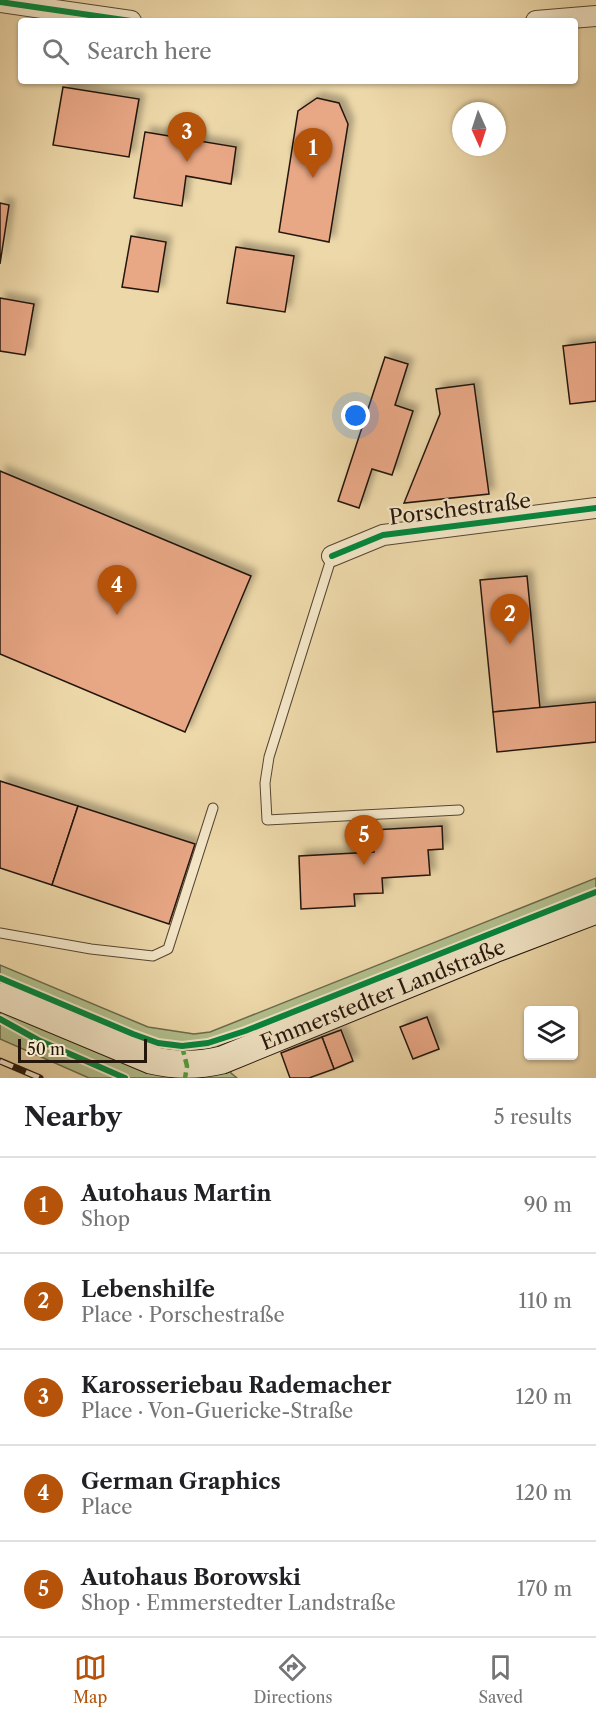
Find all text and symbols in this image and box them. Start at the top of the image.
search box [18,18,578,84]
icon: search [39,35,72,68]
text: Search here [87,38,212,65]
north arrow [452,102,506,156]
pin: 3 [168,112,207,162]
pin: 1 [294,128,332,178]
your location [341,401,370,430]
street label: Porschestraße [388,487,532,530]
pin: 4 [98,566,136,615]
pin: 2 [490,594,530,644]
pin: 5 [344,816,384,865]
street label: Emmerstedter Landstraße [257,934,509,1055]
map controls [524,1006,578,1060]
button: layers [524,1006,578,1060]
scale bar [18,1036,147,1064]
text: 50 m [27,1039,65,1059]
text: Nearby [24,1101,122,1133]
text: 5 results [494,1105,572,1129]
text: Autohaus Martin [81,1180,272,1207]
text: 1 [39,1193,48,1217]
text: 90 m [524,1193,572,1217]
text: Shop [81,1207,130,1231]
text: Lebenshilfe [81,1276,215,1303]
text: 2 [38,1289,49,1313]
text: 110 m [519,1289,572,1313]
text: Place · Porschestraße [81,1303,285,1327]
text: Karosseriebau Rademacher [81,1372,392,1399]
text: 3 [38,1385,49,1409]
text: 120 m [515,1385,572,1409]
text: Place · Von-Guericke-Straße [81,1399,353,1423]
text: German Graphics [81,1468,281,1495]
text: 4 [38,1481,49,1505]
text: 120 m [515,1481,572,1505]
text: Place [81,1495,132,1519]
text: Autohaus Borowski [81,1564,301,1591]
text: 5 [38,1577,49,1601]
text: 170 m [517,1577,572,1601]
text: Shop · Emmerstedter Landstraße [81,1591,396,1615]
tab: Map [73,1651,107,1707]
tab: Directions [253,1651,332,1707]
tab: Saved [479,1651,523,1707]

